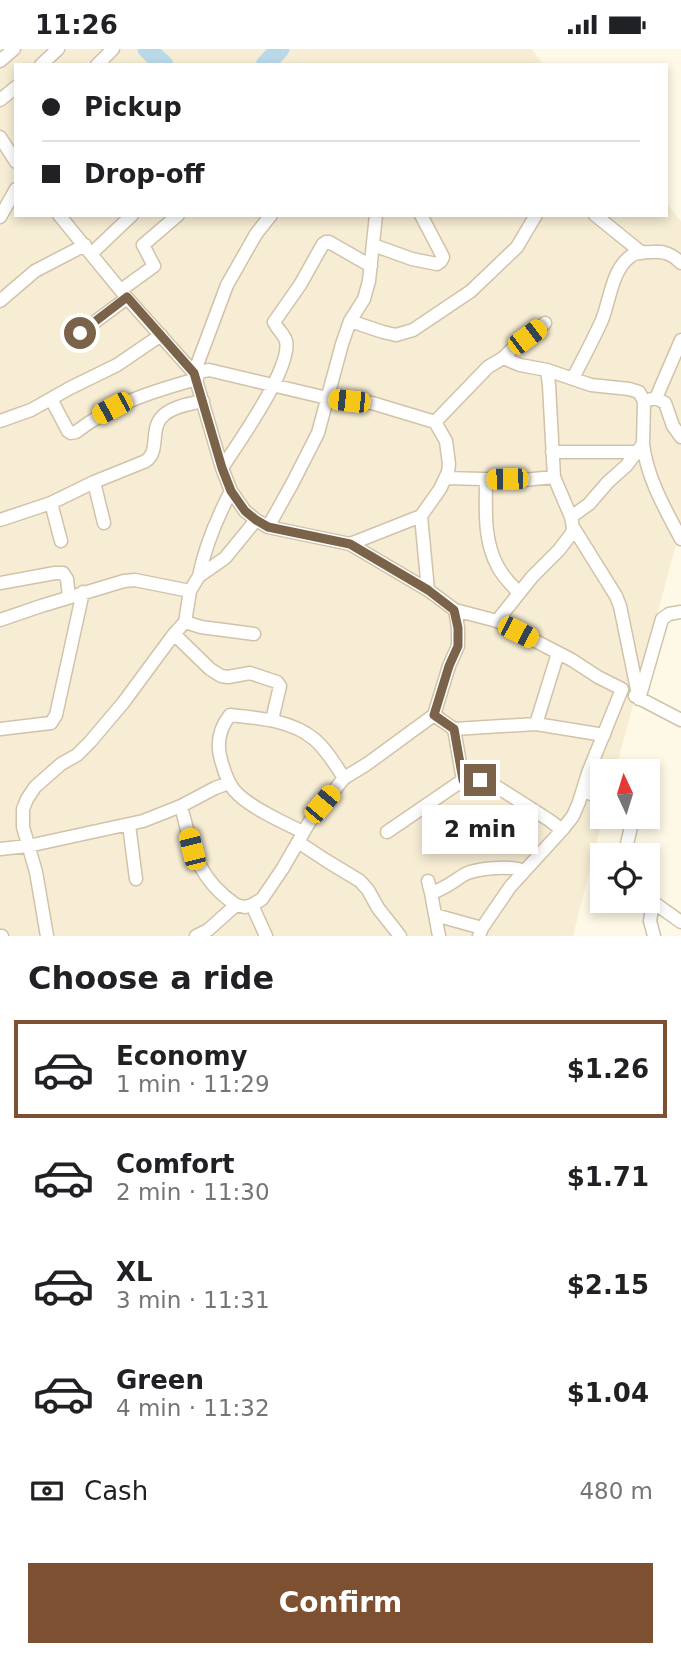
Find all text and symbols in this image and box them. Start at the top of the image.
text: 11:26 [35,10,118,40]
text: Pickup [84,92,182,122]
text: Drop-off [84,159,205,189]
car [504,316,551,358]
route start [64,317,96,349]
car [328,388,371,414]
car [89,389,136,427]
car [486,468,529,490]
car [495,613,542,651]
north arrow [590,759,660,829]
map controls [590,759,660,913]
route end [464,764,496,796]
car [301,781,344,827]
callout: 2 min [422,805,538,853]
text: 2 min [444,816,516,842]
car [177,826,208,872]
button: locate [590,843,660,913]
text: Choose a ride [28,959,274,997]
icon: car [32,1038,95,1101]
text: Economy [116,1041,247,1071]
text: $1.26 [567,1054,649,1084]
text: 1 min · 11:29 [116,1071,270,1097]
icon: car [32,1146,95,1209]
text: Comfort [116,1149,234,1179]
text: $1.71 [567,1162,649,1192]
text: 2 min · 11:30 [116,1179,270,1205]
icon: car [32,1254,95,1317]
text: XL [116,1257,153,1287]
text: $2.15 [567,1270,649,1300]
text: 3 min · 11:31 [116,1287,270,1313]
icon: car [32,1362,95,1425]
text: Green [116,1365,204,1395]
text: $1.04 [567,1378,649,1408]
text: 4 min · 11:32 [116,1395,270,1421]
icon: cash [28,1472,66,1510]
text: Cash [84,1476,148,1506]
text: 480 m [579,1478,653,1504]
button: Confirm [28,1563,653,1643]

